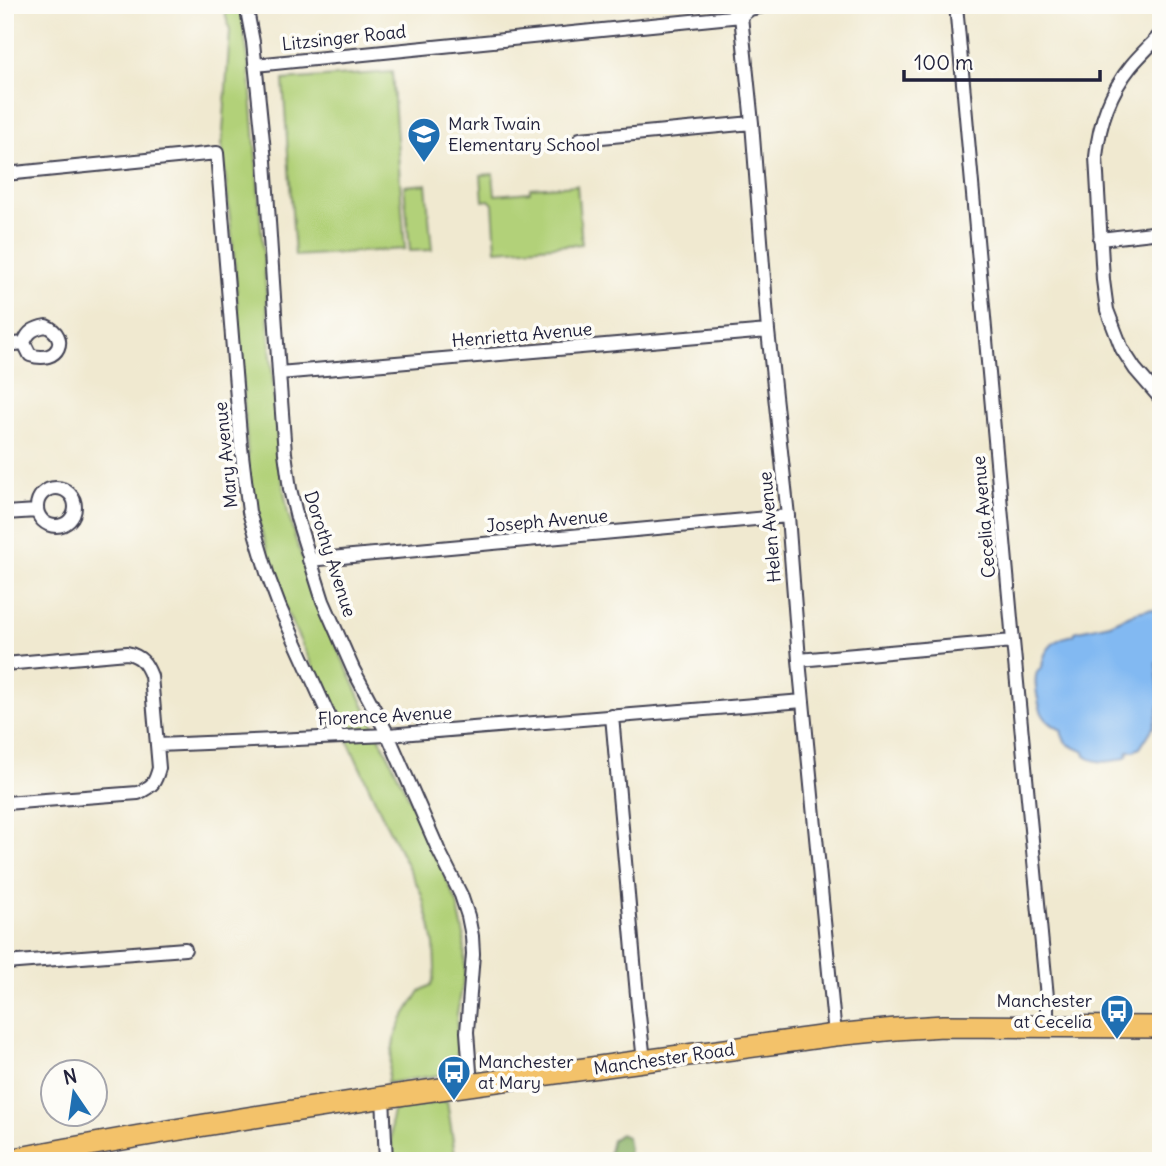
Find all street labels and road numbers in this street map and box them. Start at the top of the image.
street label: Litzsinger Road [281,20,408,55]
street label: Henrietta Avenue [451,317,593,352]
street label: Mary Avenue [208,401,243,509]
street label: Cecelia Avenue [967,455,1000,579]
street label: Helen Avenue [753,471,786,583]
street label: Dorothy Avenue [299,488,362,620]
street label: Joseph Avenue [485,504,609,537]
street label: Florence Avenue [317,700,453,731]
street label: Manchester Road [592,1037,736,1080]

